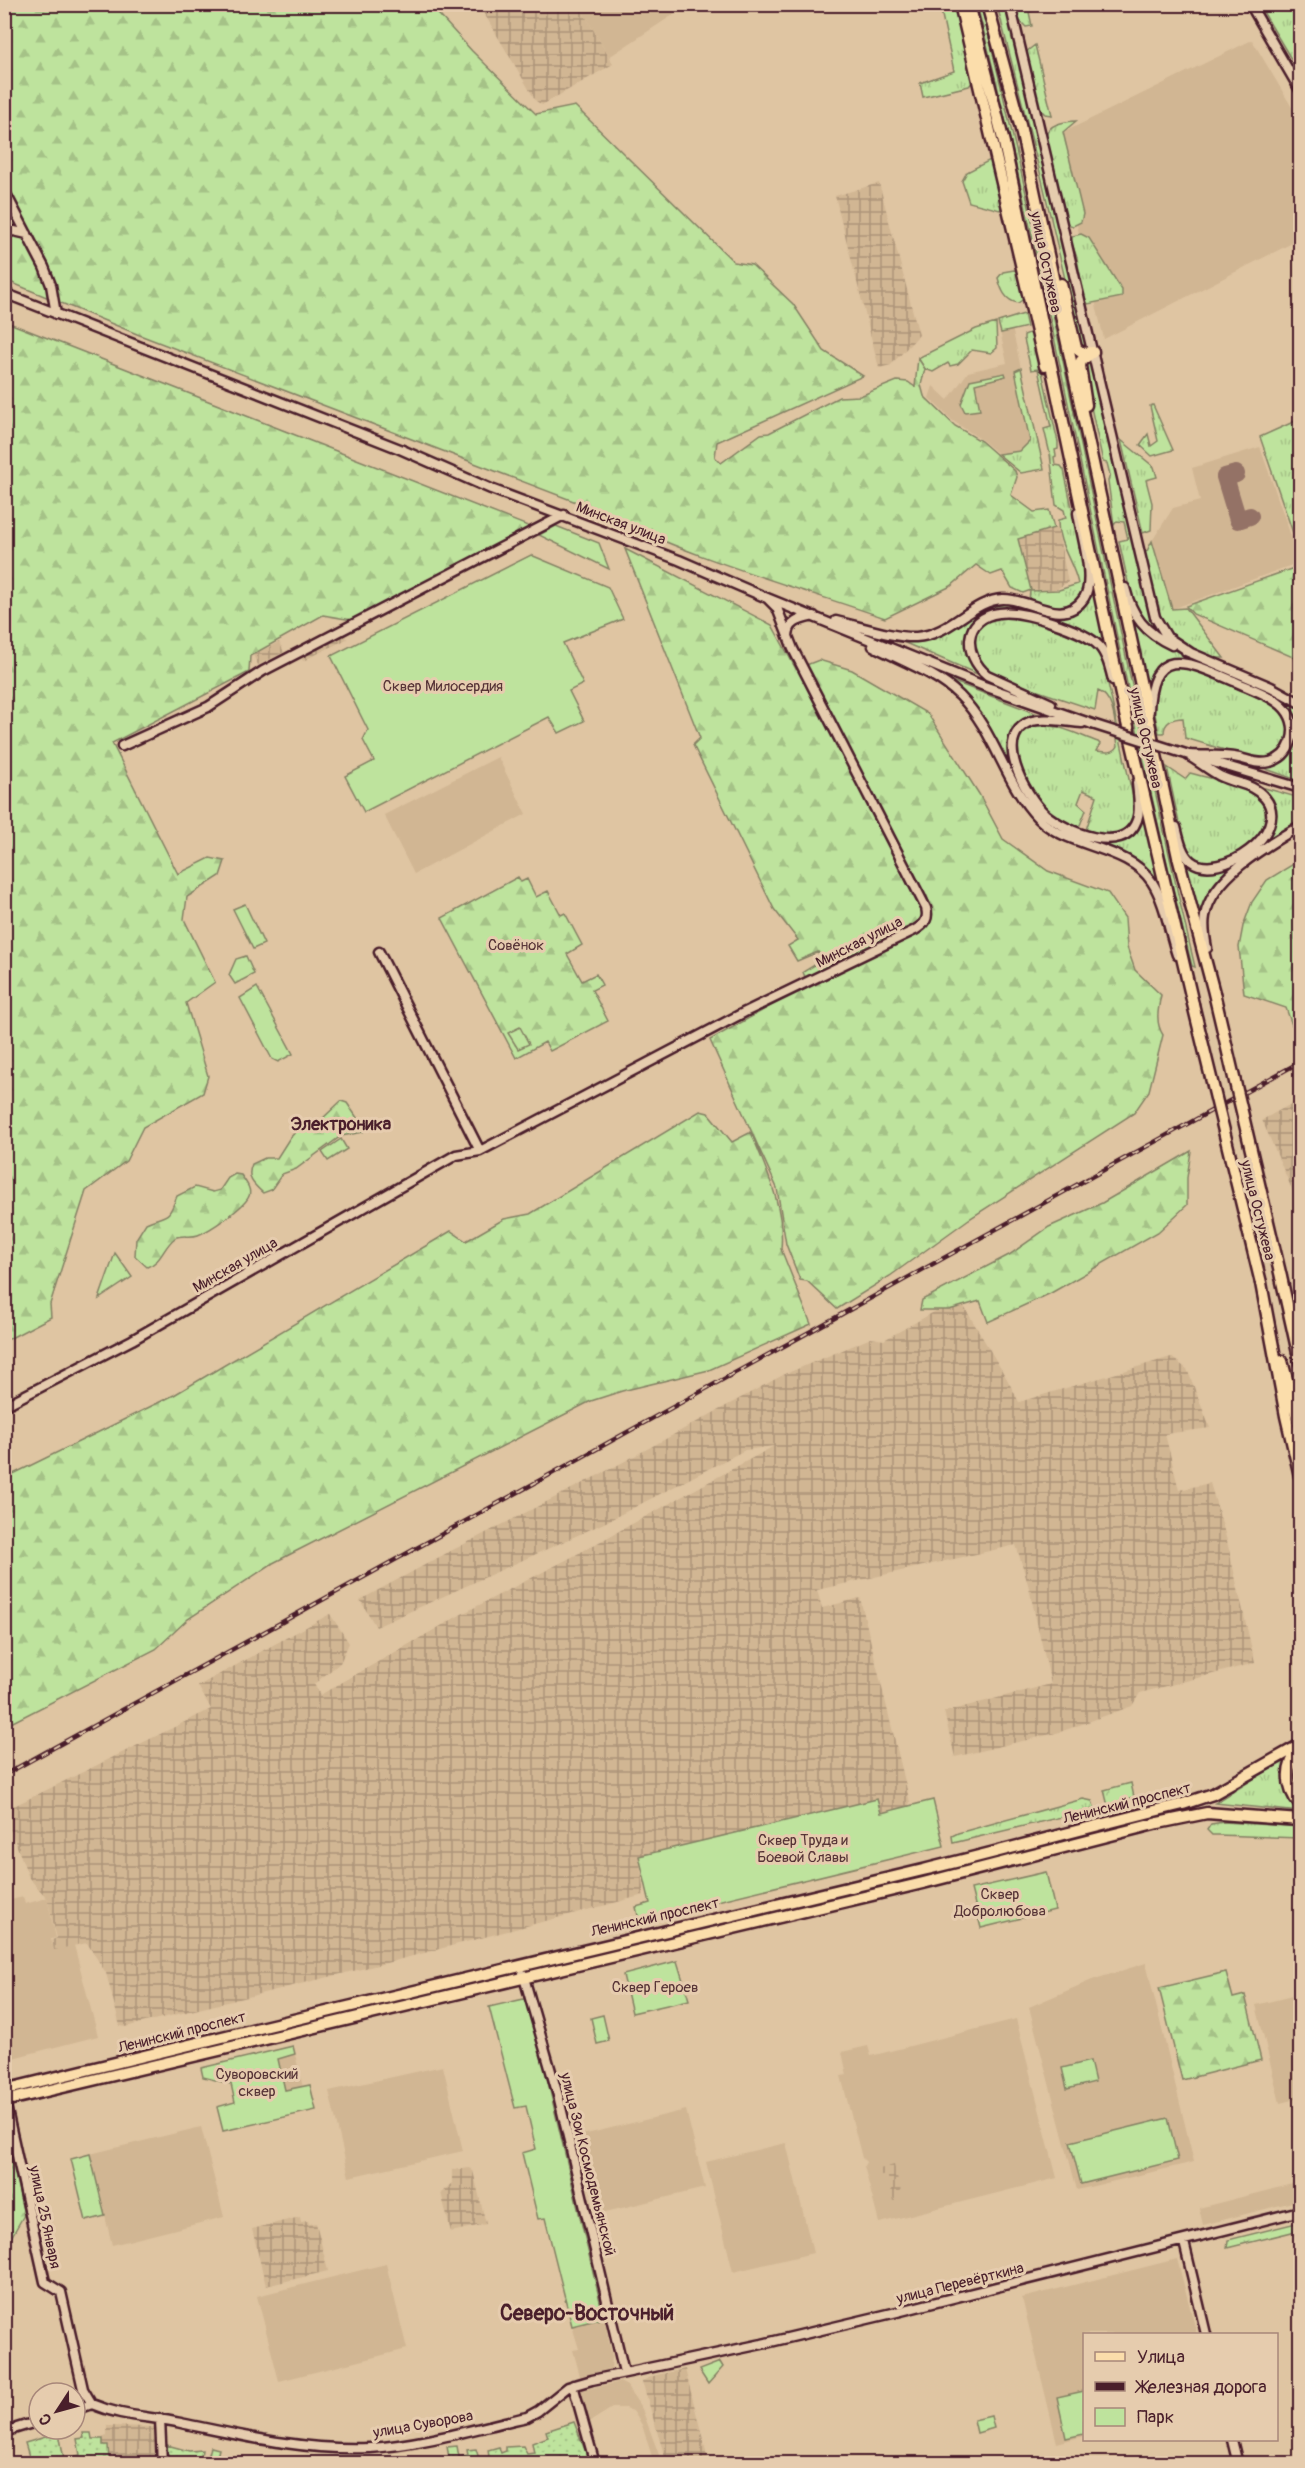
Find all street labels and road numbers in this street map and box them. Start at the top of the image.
street label: улица Остужева [1025,209,1065,314]
street label: Минская улица [573,498,669,549]
street label: улица Остужева [1124,685,1166,790]
street label: Минская улица [813,912,906,972]
street label: улица Остужева [1236,1157,1279,1262]
street label: Минская улица [189,1233,281,1297]
street label: Ленинский проспект [1060,1778,1194,1829]
street label: Ленинский проспект [588,1893,722,1942]
street label: Ленинский проспект [115,2007,249,2058]
street label: улица Зои Космодемьянской [555,2070,619,2258]
street label: улица 25 Января [24,2163,65,2270]
street label: улица Перевёрткина [894,2258,1026,2309]
street label: улица Суворова [371,2406,475,2443]

